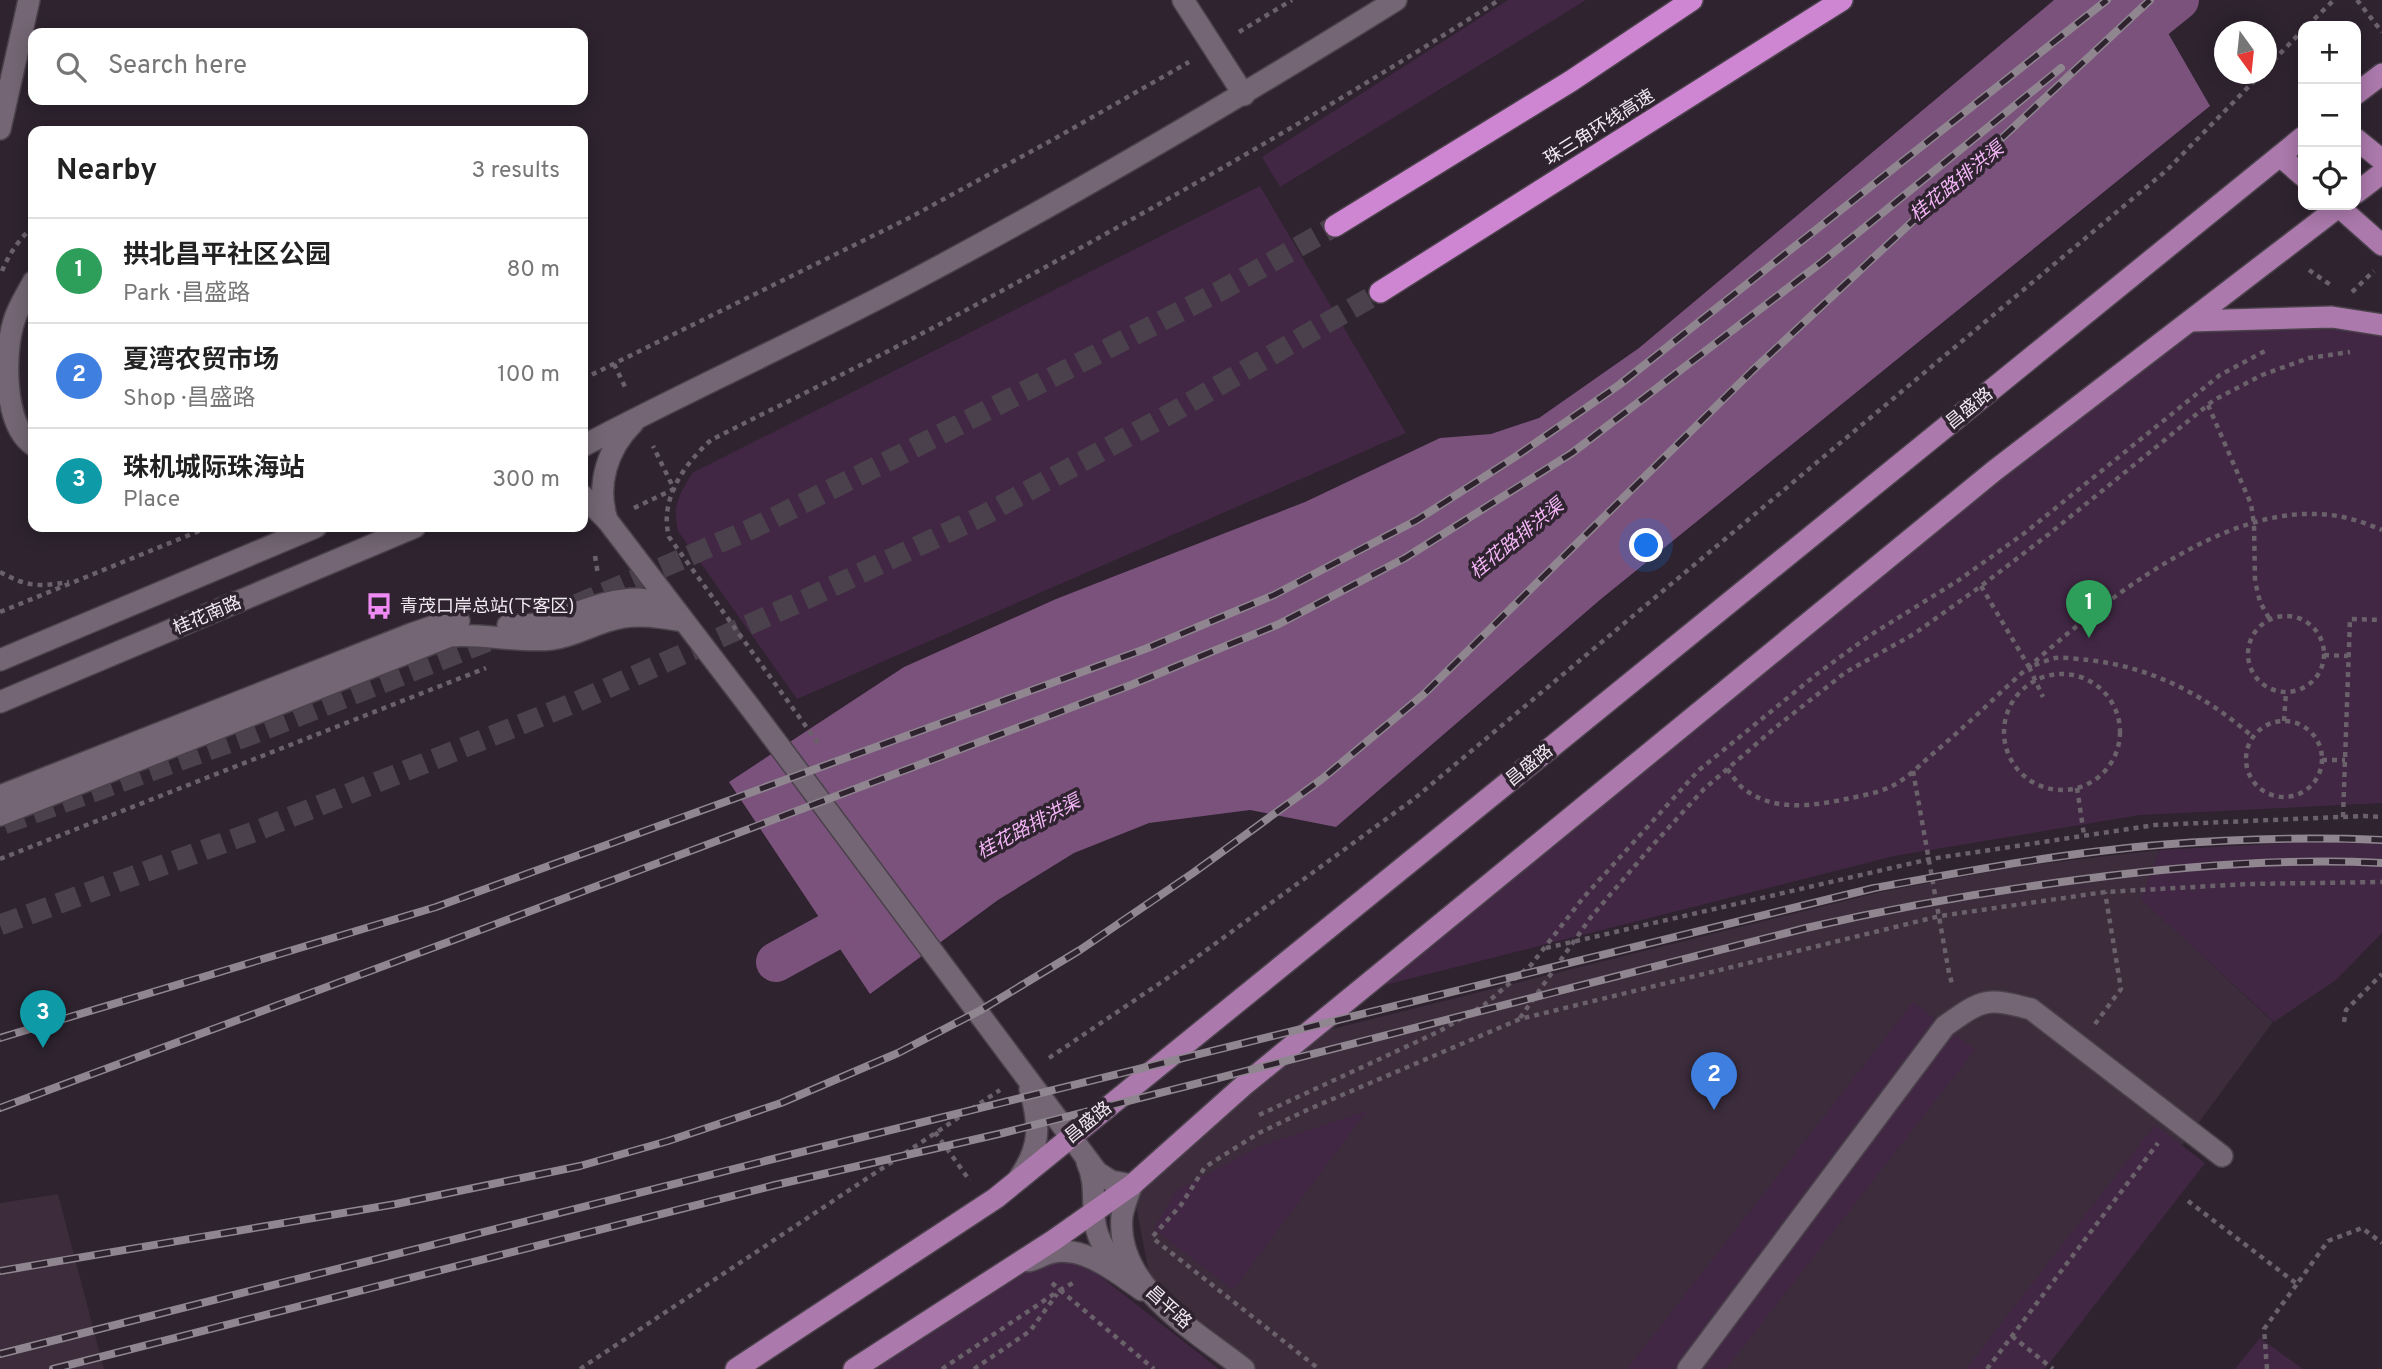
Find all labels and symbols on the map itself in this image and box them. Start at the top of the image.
north arrow [2214,21,2277,84]
street label: 珠三角环线高速 [1540,85,1659,171]
water label: 桂花路排洪渠 [1905,135,2011,228]
street label: 昌盛路 [1942,383,1998,435]
water label: 桂花路排洪渠 [1465,492,1571,585]
your location [1629,528,1663,562]
pin: 1 [2066,580,2112,638]
bus stop icon: 青茂口岸总站(下客区) [364,591,394,621]
street label: 桂花南路 [170,592,245,641]
place label: 青茂口岸总站(下客区) [400,596,574,619]
street label: 昌盛路 [1502,740,1558,792]
water label: 桂花路排洪渠 [973,789,1088,865]
pin: 3 [20,990,66,1048]
pin: 2 [1691,1052,1737,1110]
street label: 昌盛路 [1061,1097,1117,1149]
street label: 昌平路 [1140,1282,1196,1335]

